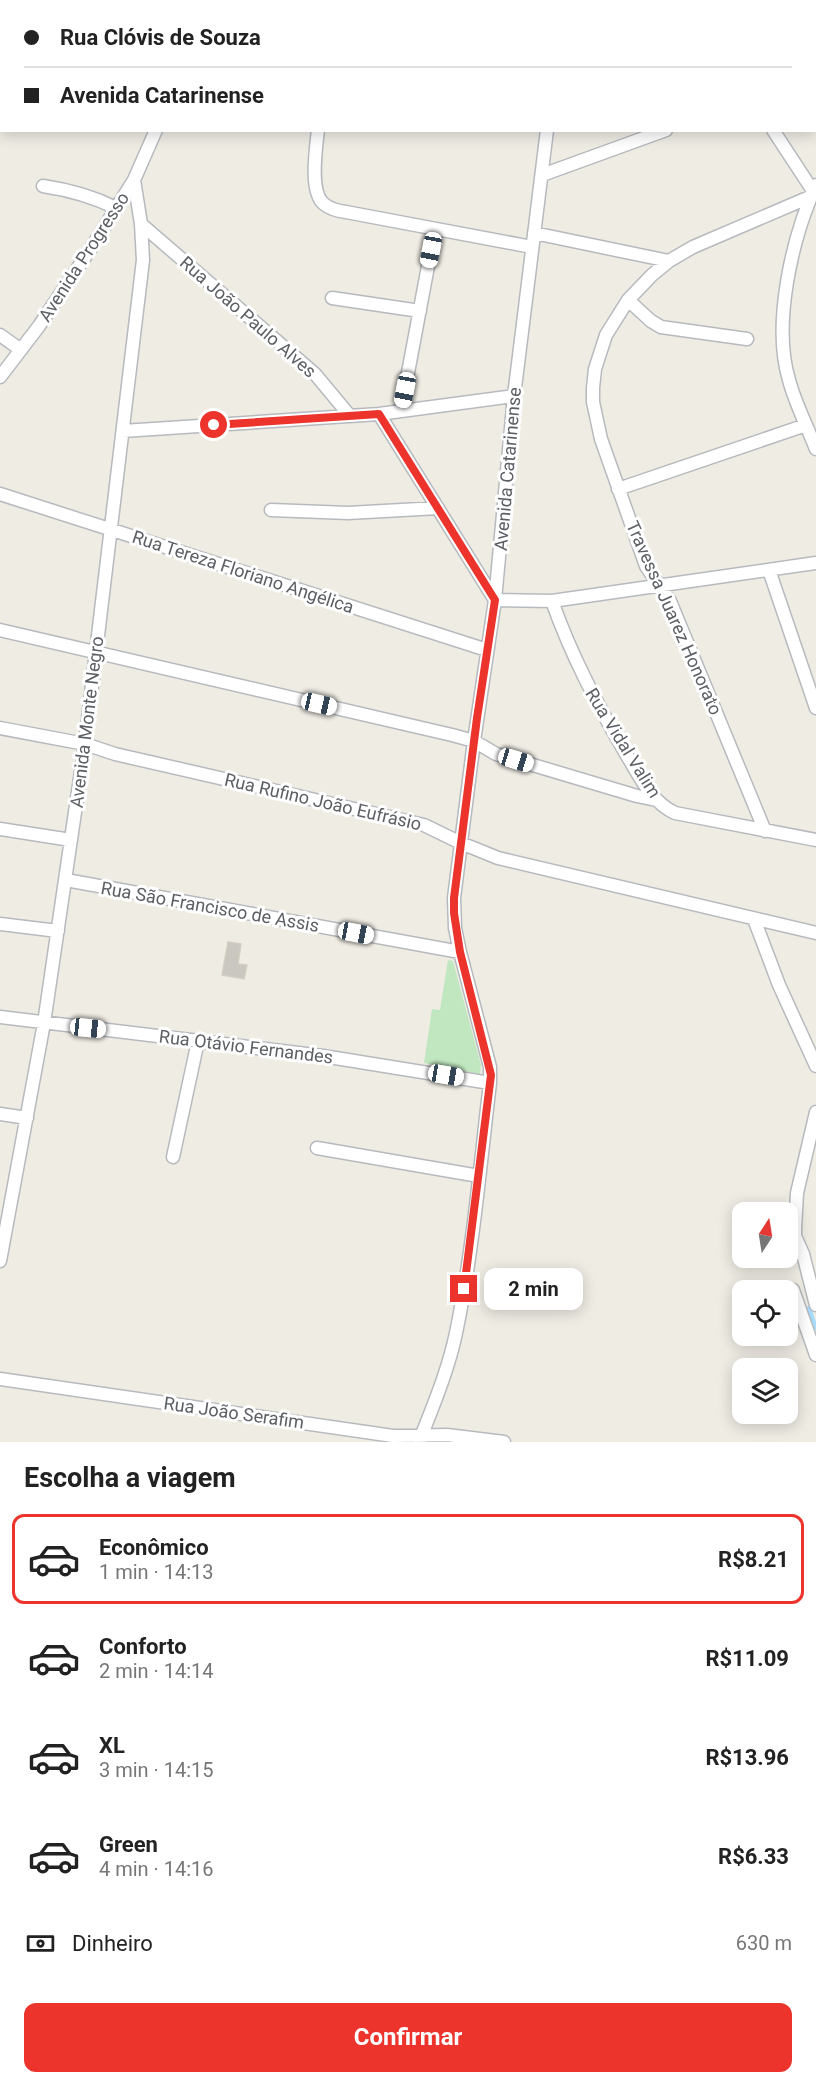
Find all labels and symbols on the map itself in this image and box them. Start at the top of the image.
street label: Avenida Progresso [34,188,133,325]
car [419,231,443,269]
street label: Rua João Paulo Alves [176,252,321,382]
car [393,371,417,409]
street label: Avenida Catarinense [490,386,525,552]
route start [200,411,227,438]
street label: Travessa Juarez Honorato [622,518,727,718]
street label: Rua Tereza Floriano Angélica [130,526,357,617]
street label: Avenida Monte Negro [66,635,107,809]
street label: Rua Vidal Valim [581,684,666,801]
car [299,691,339,717]
car [496,746,536,774]
street label: Rua Rufino João Eufrásio [223,769,424,834]
street label: Rua São Francisco de Assis [99,877,321,936]
car [337,921,375,945]
car [69,1017,107,1039]
street label: Rua Otávio Fernandes [158,1025,334,1068]
car [427,1063,465,1087]
north arrow [732,1202,798,1268]
callout: 2 min [485,1268,584,1310]
route end [450,1275,477,1302]
street label: Rua João Serafim [163,1392,306,1433]

